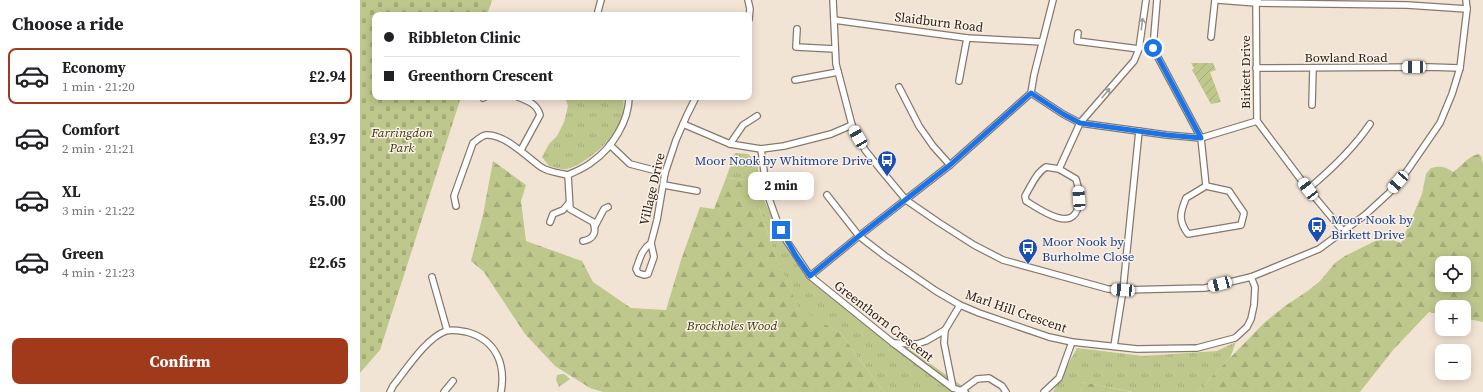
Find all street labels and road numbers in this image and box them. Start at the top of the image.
street label: Slaidburn Road [894,8,985,36]
street label: Birkett Drive [1237,35,1254,109]
street label: Bowland Road [1304,49,1388,66]
street label: Village Drive [635,151,669,227]
street label: Greenthorn Crescent [831,277,938,366]
street label: Marl Hill Crescent [963,286,1070,337]

